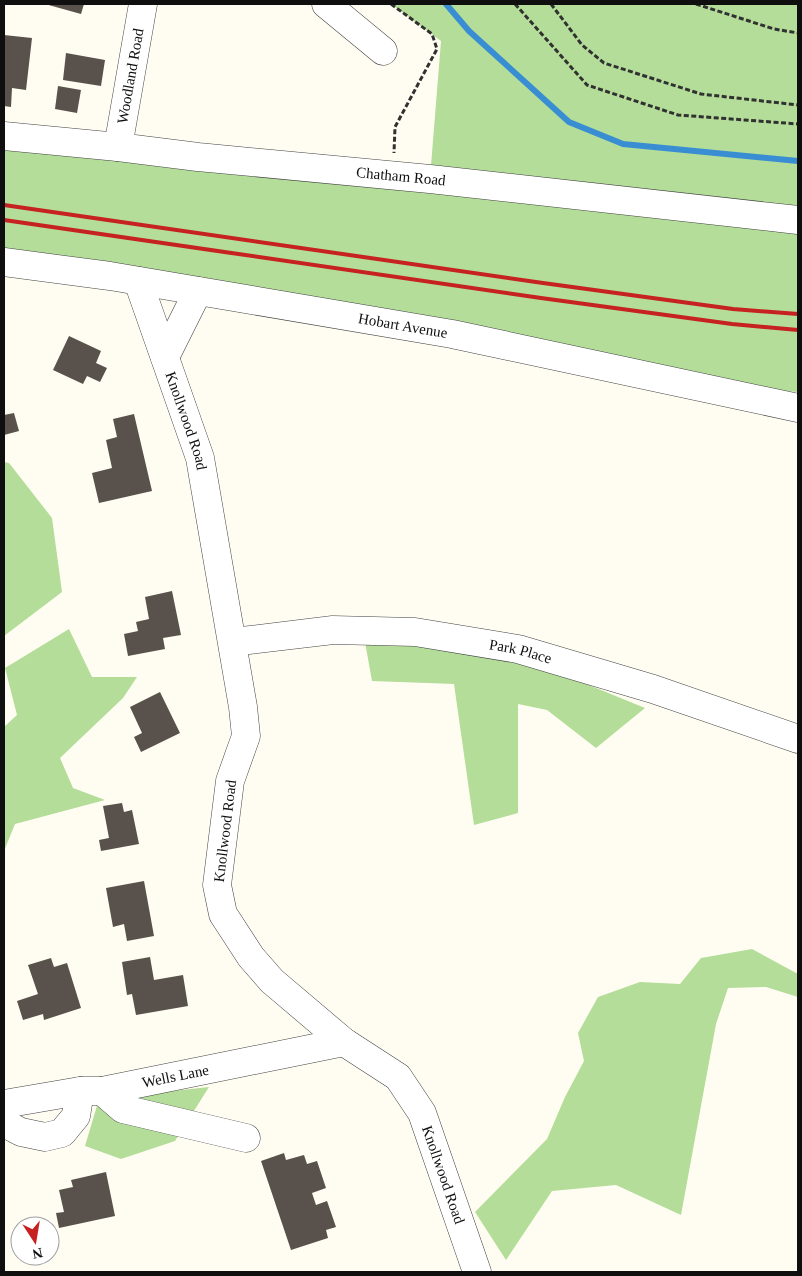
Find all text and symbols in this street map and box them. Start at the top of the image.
street label: Woodland Road [114,27,147,125]
street label: Chatham Road [356,164,447,189]
street label: Hobart Avenue [357,310,449,341]
street label: Knollwood Road [162,369,210,472]
street label: Park Place [488,636,554,667]
street label: Knollwood Road [211,778,239,883]
street label: Wells Lane [141,1062,210,1091]
street label: Knollwood Road [419,1123,468,1226]
north arrow [10,1216,60,1266]
text: N [31,1245,44,1262]

